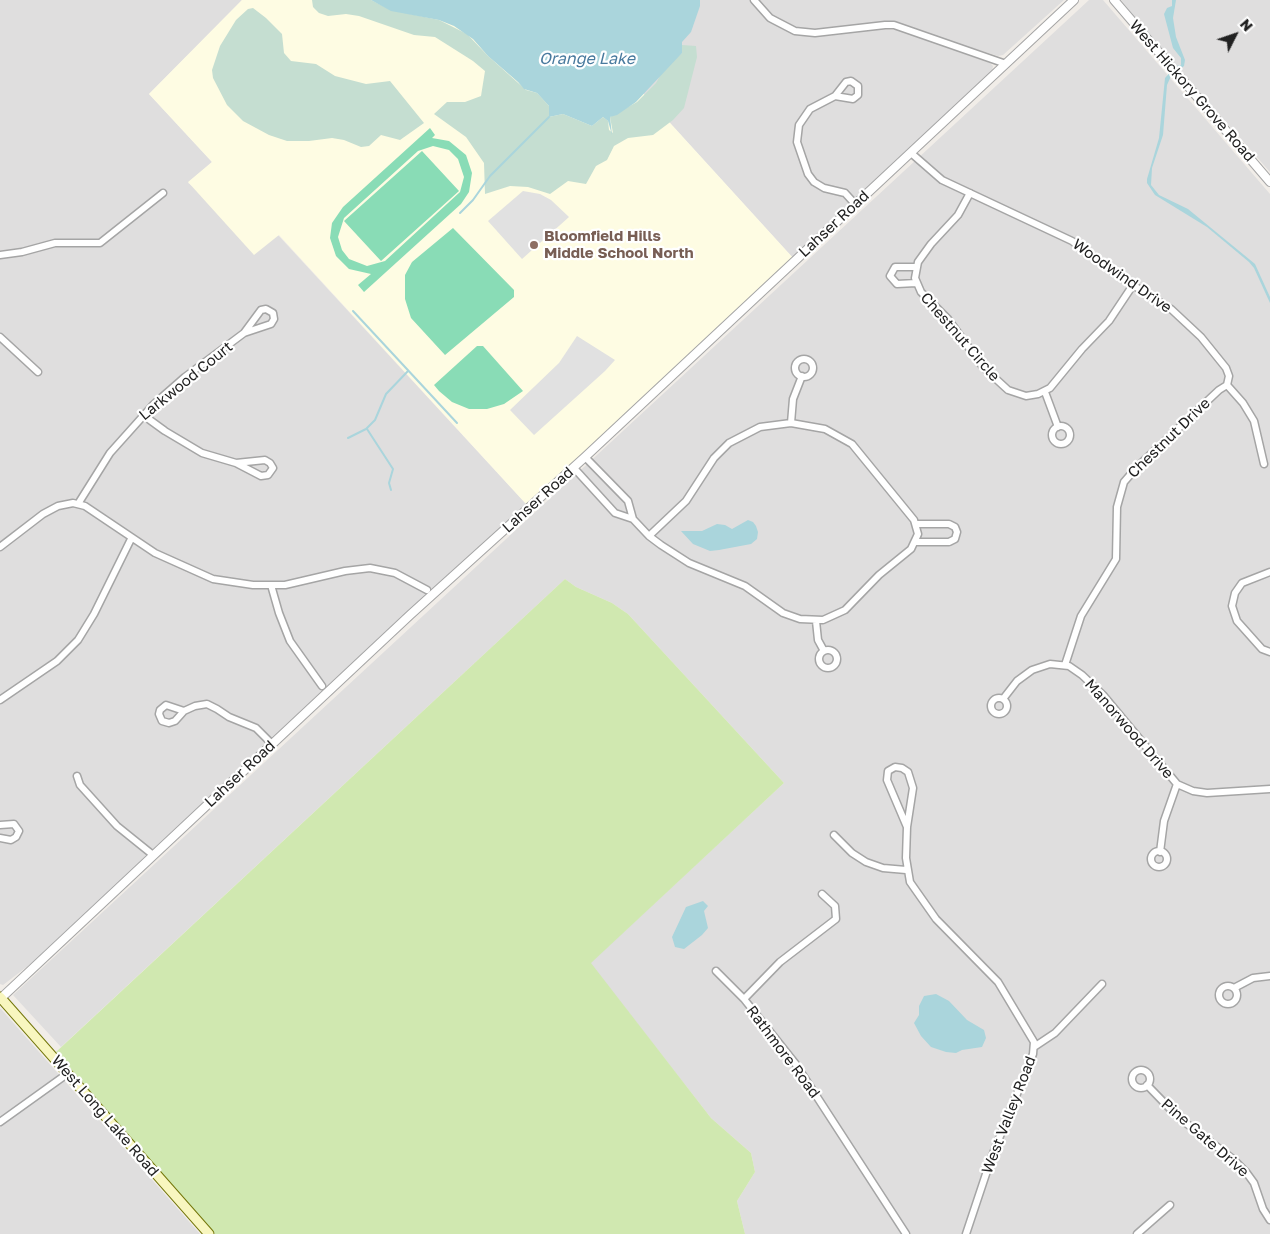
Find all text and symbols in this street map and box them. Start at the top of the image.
north arrow [1210,10,1260,60]
text: N [1237,15,1257,34]
street label: West Hickory Grove Road [1126,17,1258,165]
water label: Orange Lake [539,49,635,69]
street label: Lahser Road [795,187,873,261]
place label: Bloomfield Hills Middle School North [544,227,694,262]
street label: Woodwind Drive [1069,235,1175,317]
marker: Bloomfield Hills Middle School North [528,239,540,251]
street label: Chestnut Circle [917,289,1003,385]
street label: Larkwood Court [136,338,236,424]
street label: Chestnut Drive [1124,394,1214,482]
street label: Lahser Road [499,463,577,537]
street label: Manorwood Drive [1081,676,1177,782]
street label: Lahser Road [201,737,279,811]
street label: Rathmore Road [742,1002,824,1102]
street label: West Long Lake Road [48,1052,162,1180]
street label: West Valley Road [978,1054,1040,1176]
street label: Pine Gate Drive [1158,1095,1252,1181]

